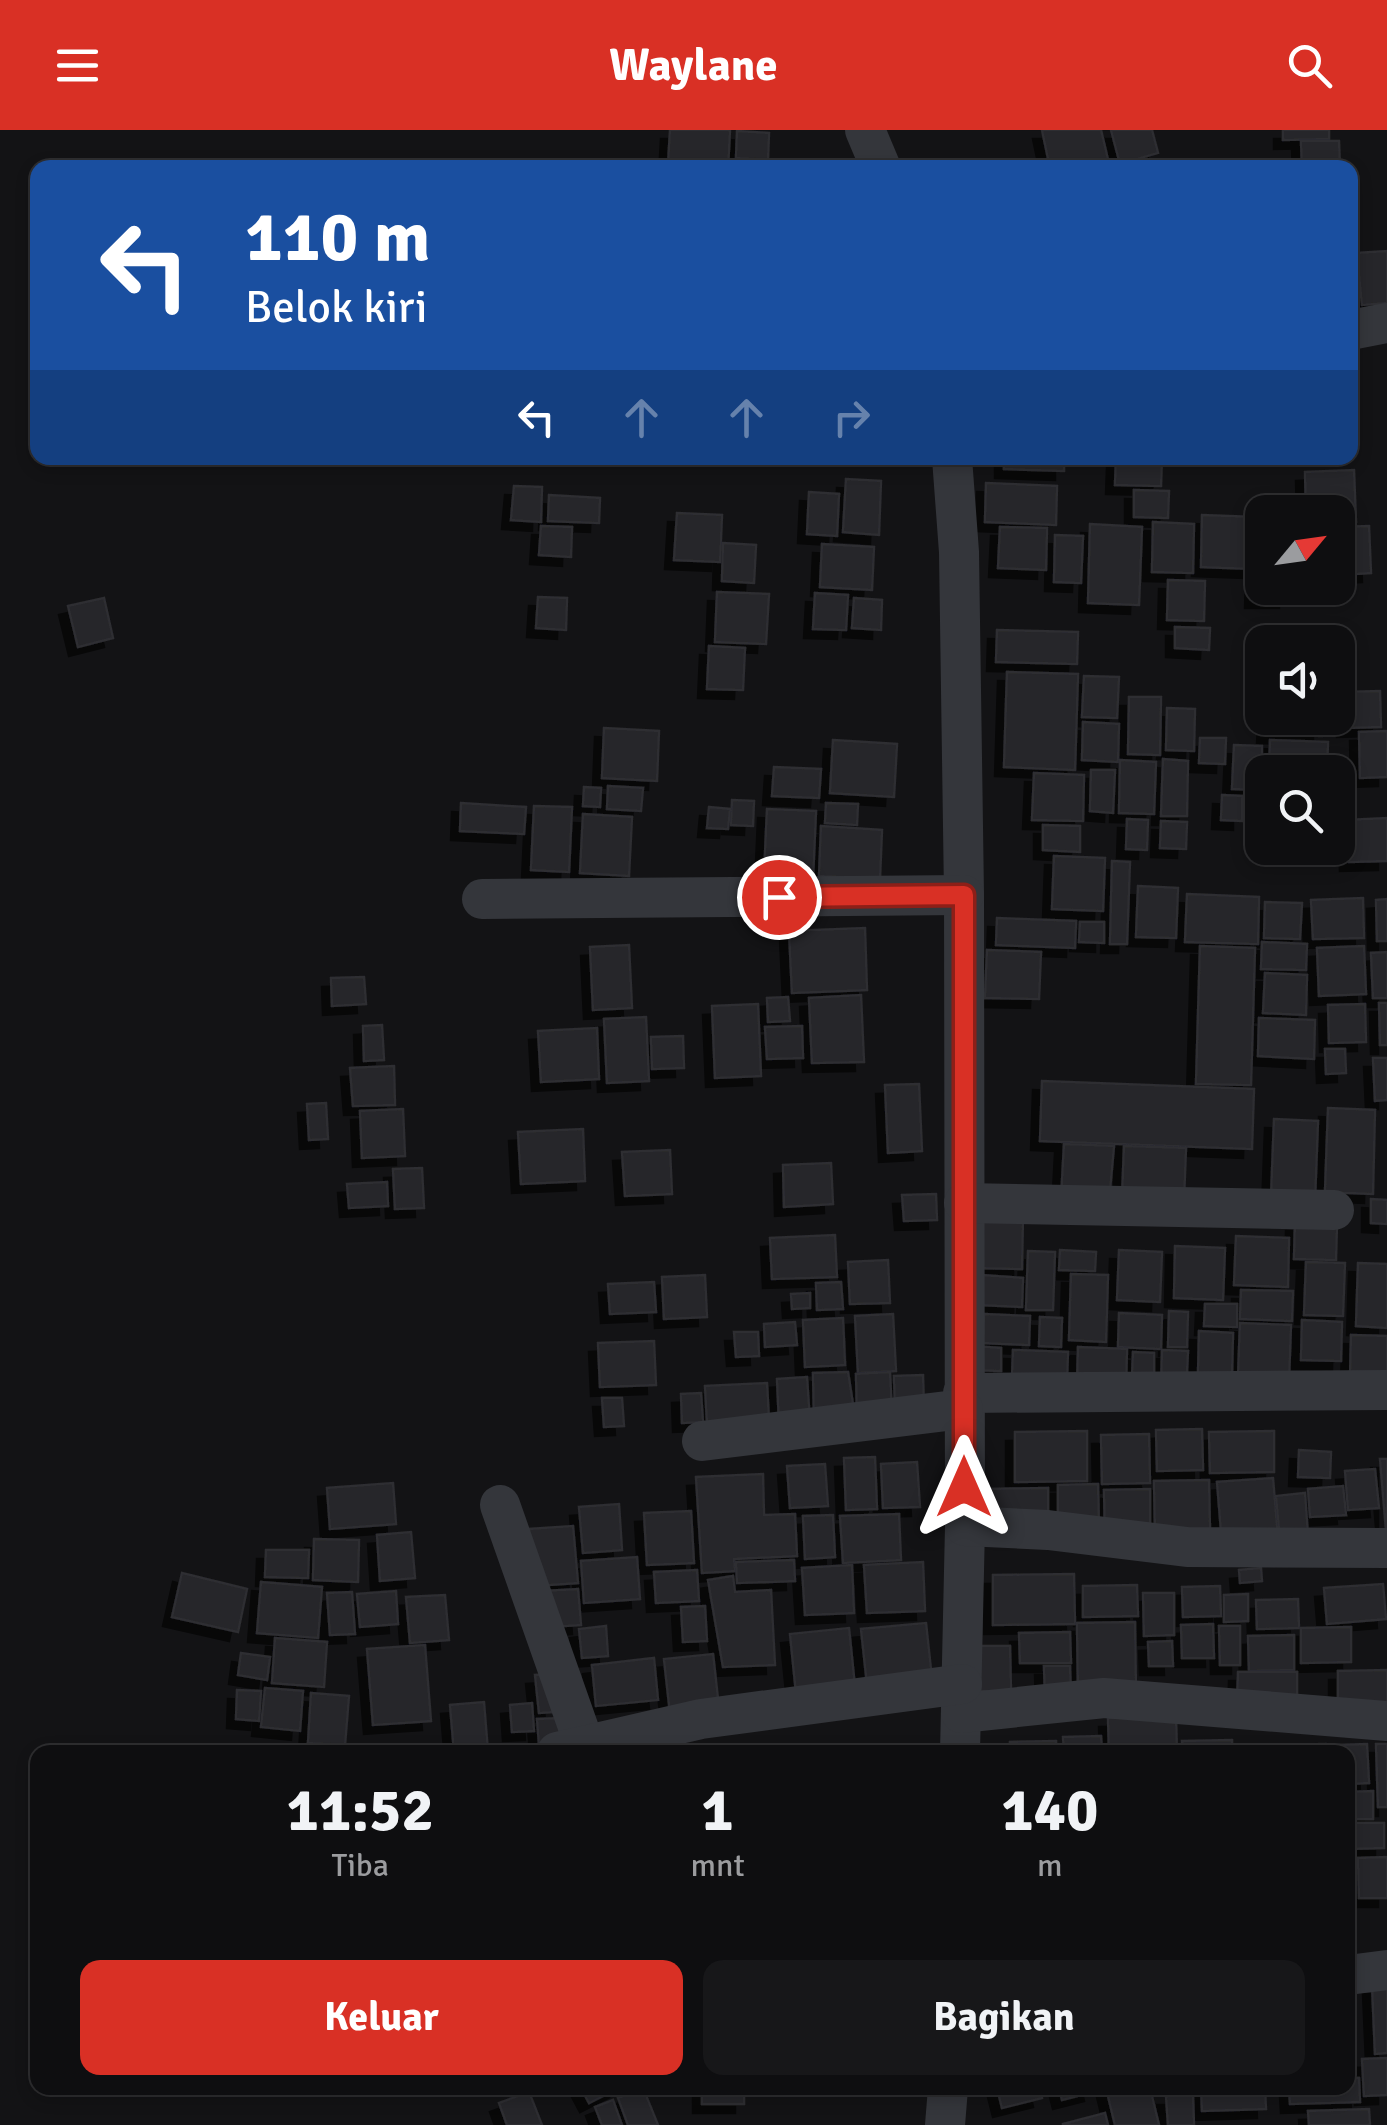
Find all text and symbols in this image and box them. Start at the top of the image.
icon: menu [50,38,105,93]
text: Waylane [609,38,778,93]
icon: search [1282,38,1337,93]
text: 110 m [245,194,430,280]
icon: left [80,200,210,330]
text: Belok kiri [245,280,427,335]
icon: left [509,390,564,445]
icon: ahead [614,390,669,445]
icon: ahead [719,390,774,445]
icon: right [824,390,879,445]
north arrow [1245,495,1355,605]
map controls [1245,495,1355,865]
button: sound [1245,625,1355,735]
button: search [1245,755,1355,865]
pin [737,855,822,940]
icon: arrive [752,870,807,925]
position arrow [912,1435,1016,1539]
text: 11:52 [287,1774,434,1848]
text: 1 [701,1774,734,1848]
text: 140 [1001,1774,1098,1848]
text: Tiba [331,1846,389,1885]
text: mnt [690,1846,745,1885]
text: m [1037,1846,1063,1885]
button: Keluar [80,1960,683,2075]
button: Bagikan [703,1960,1305,2075]

